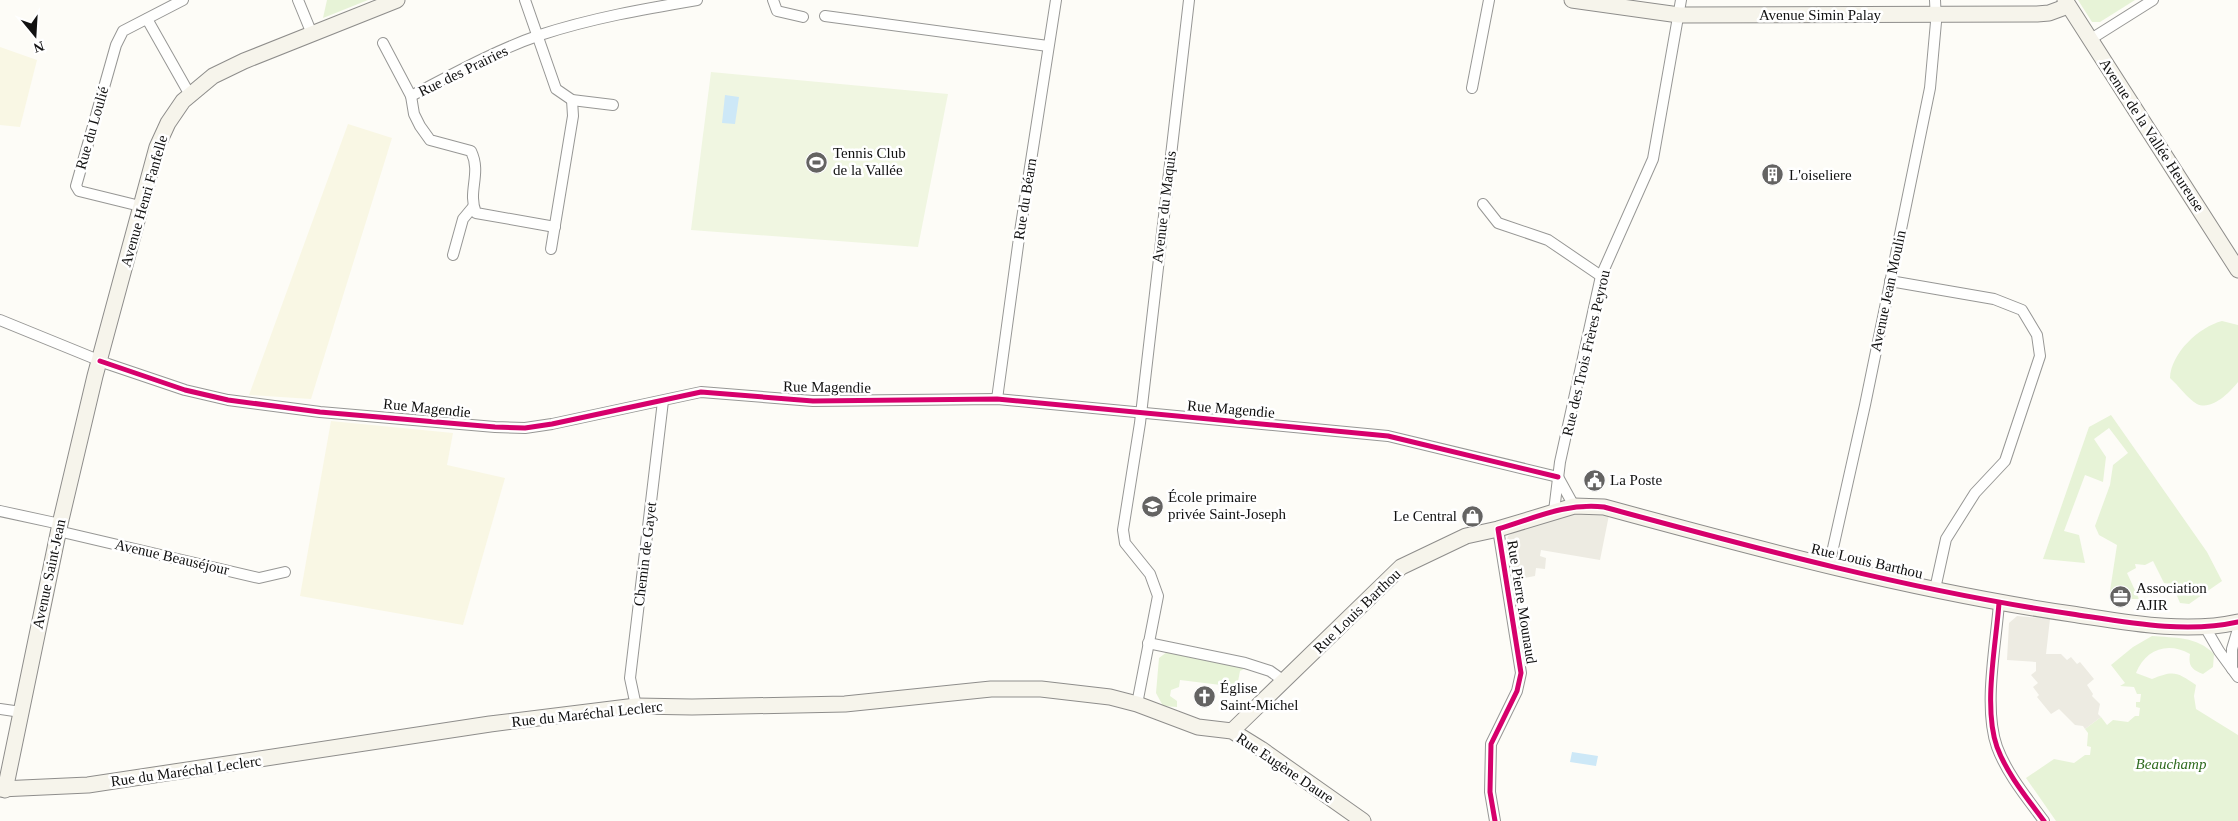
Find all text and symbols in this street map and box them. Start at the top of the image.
street label: Avenue Simin Palay [1759,7,1882,23]
north arrow [10,10,60,60]
text: N [32,38,46,56]
street label: Rue des Prairies [416,42,510,100]
street label: Avenue de la Vallée Heureuse [2096,55,2208,215]
street label: Rue du Loulié [72,84,112,171]
street label: Avenue Henri Fanfelle [118,133,171,269]
place label: Tennis Club de la Vallée [833,145,906,178]
sports icon: Tennis Club de la Vallée [805,150,829,174]
street label: Avenue du Maquis [1149,150,1179,264]
street label: Rue du Béarn [1011,157,1039,241]
building icon: L'oiseliere [1761,163,1785,187]
place label: L'oiseliere [1789,167,1852,183]
street label: Avenue Jean Moulin [1867,228,1909,353]
street label: Rue des Trois Frères Peyrou [1559,268,1613,438]
street label: Rue Magendie [783,378,871,396]
street label: Rue Magendie [382,395,472,421]
street label: Rue Magendie [1187,397,1276,421]
public building icon: La Poste [1582,468,1606,492]
place label: La Poste [1610,472,1662,488]
place label: École primaire privée Saint-Joseph [1168,489,1286,522]
school or university icon: École primaire privée Saint-Joseph [1140,494,1164,518]
street label: Chemin de Gayet [631,500,659,607]
shop icon: Le Central [1461,504,1485,528]
place label: Le Central [1393,508,1457,524]
street label: Avenue Saint-Jean [30,517,69,630]
street label: Avenue Beauséjour [113,536,231,578]
street label: Rue Pierre Mounaud [1504,539,1540,665]
street label: Rue Louis Barthou [1810,540,1925,582]
street label: Rue Louis Barthou [1310,565,1404,656]
place label: Association AJIR [2136,580,2207,613]
office icon: Association AJIR [2108,585,2132,609]
place label: Église Saint-Michel [1220,680,1298,713]
church icon: Église Saint-Michel [1192,685,1216,709]
street label: Rue du Maréchal Leclerc [511,698,664,730]
street label: Rue Eugène Daure [1234,730,1337,806]
street label: Rue du Maréchal Leclerc [110,752,263,789]
park label: Beauchamp [2136,756,2207,772]

